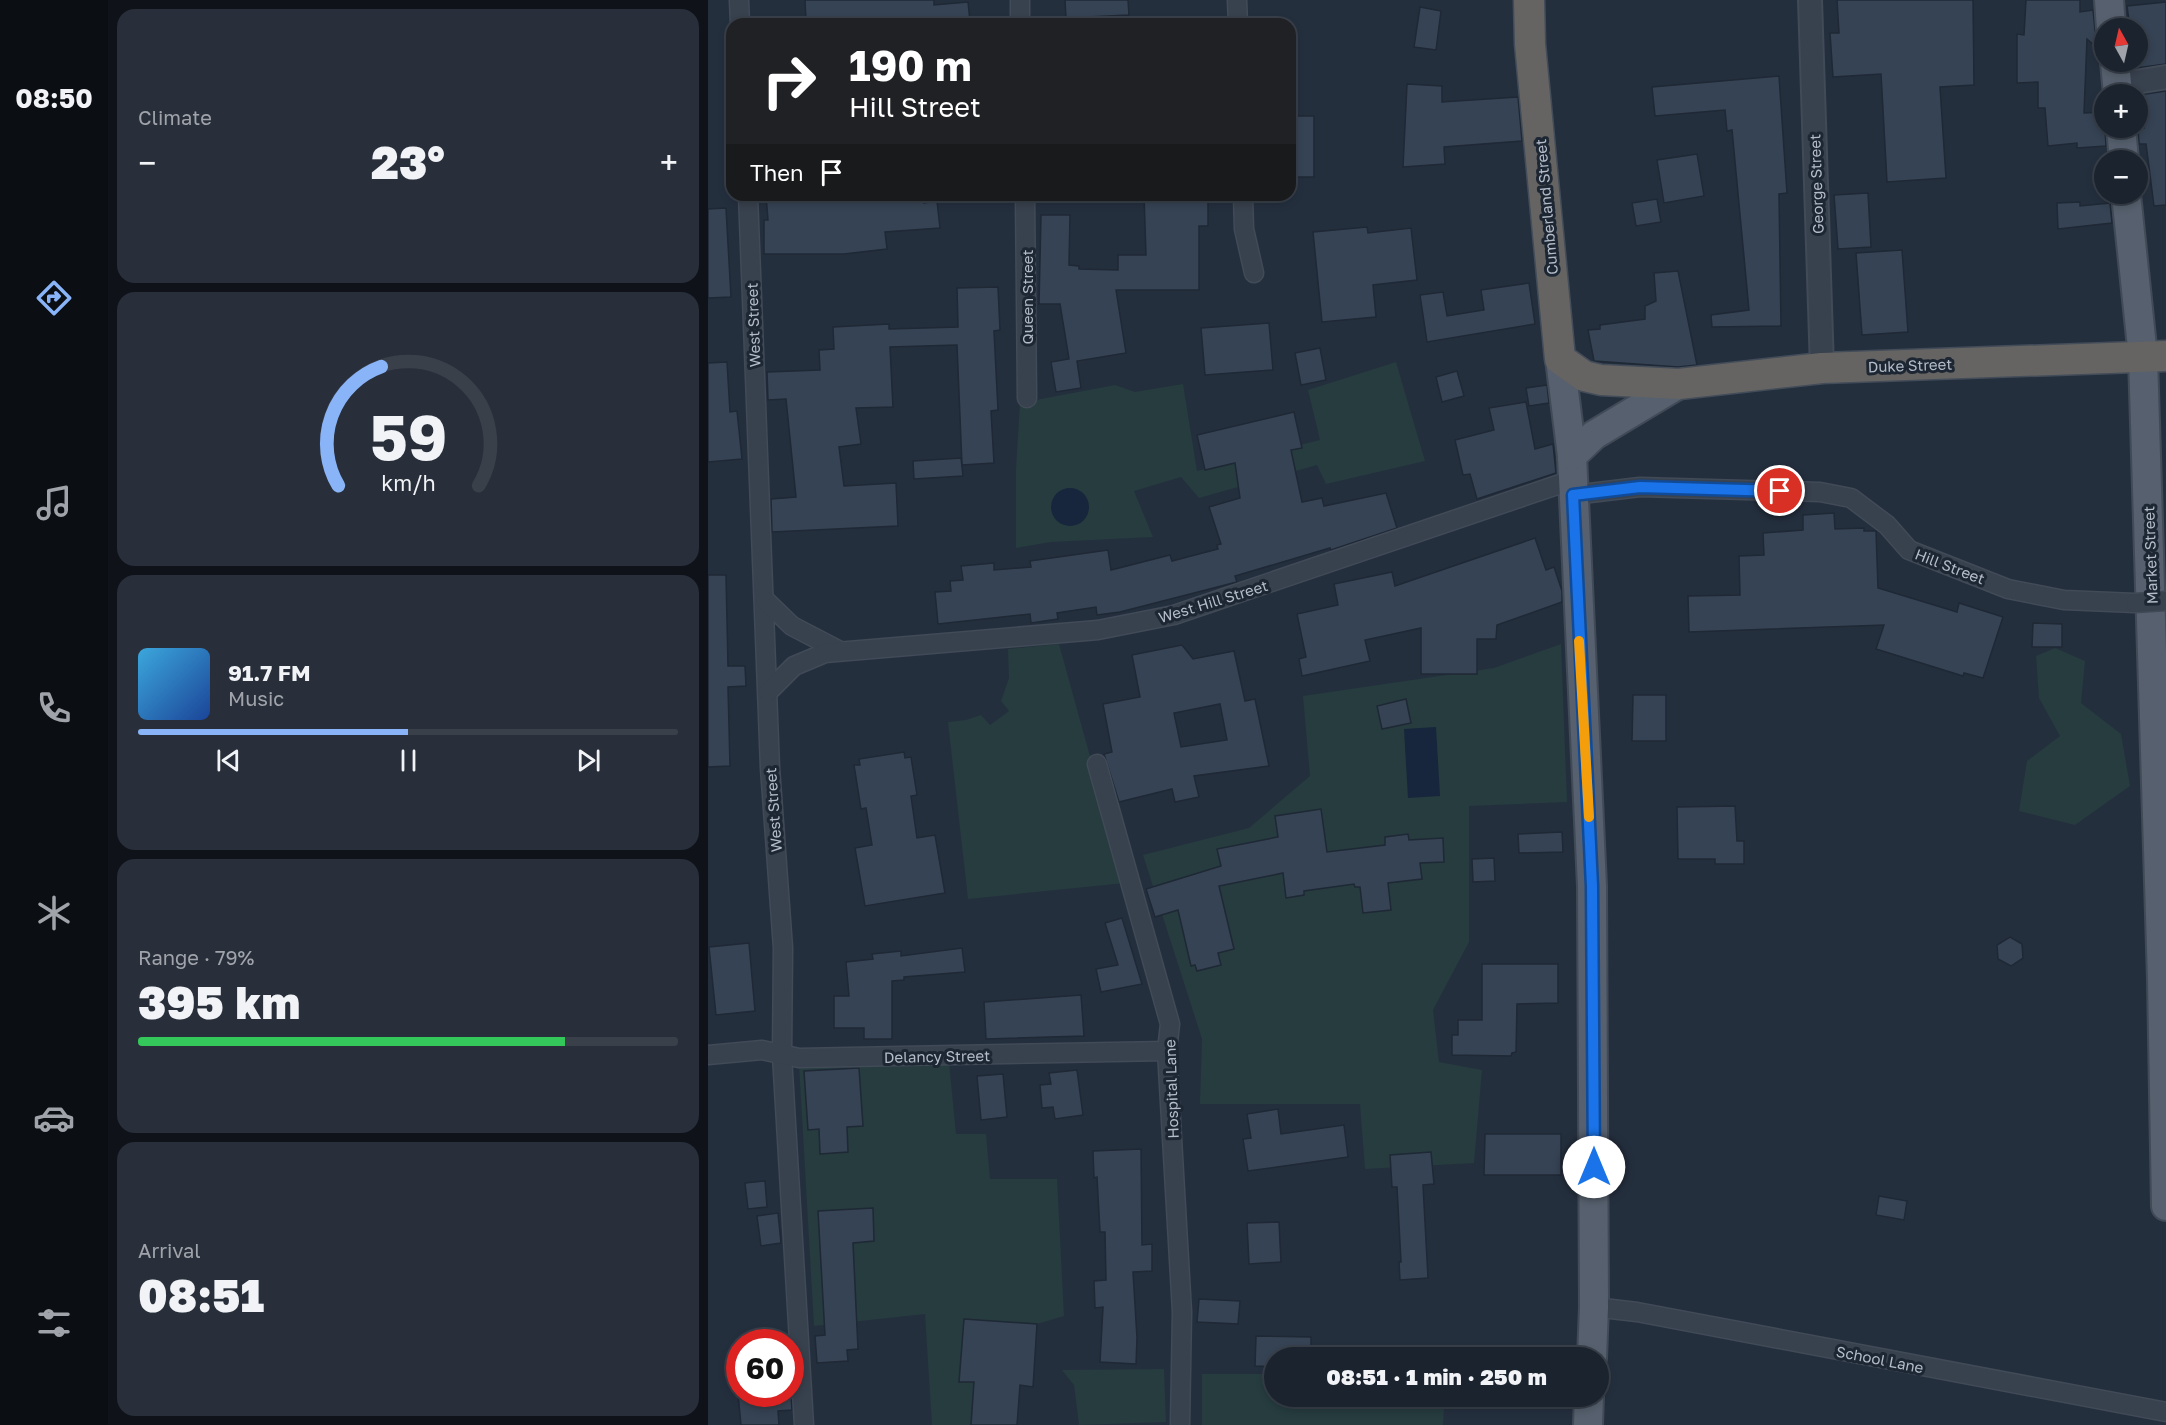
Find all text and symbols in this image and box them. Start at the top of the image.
north arrow [2094,18,2148,72]
map controls [2094,18,2148,204]
text: 190 m [849,40,972,90]
icon: right [750,42,828,120]
text: 08:50 [15,82,93,114]
button: + [2094,84,2148,138]
text: Hill Street [849,91,981,123]
text: Climate [138,105,212,129]
street label: George Street [1805,134,1827,234]
text: 23° [371,135,445,189]
street label: Cumberland Street [1531,138,1561,276]
text: − [138,143,156,182]
text: + [660,143,678,182]
button: − [2094,150,2148,204]
icon: arrive [815,156,848,189]
text: Then [750,159,803,186]
street label: Queen Street [1018,250,1036,344]
icon: directions [33,277,75,319]
street label: West Street [743,282,763,368]
street label: Duke Street [1867,355,1953,375]
text: 59 [369,399,447,474]
pin [1754,465,1805,516]
text: km/h [381,471,435,497]
icon: arrive [1763,474,1796,507]
icon: music [33,482,75,524]
street label: Market Street [2139,506,2161,604]
street label: Hill Street [1913,544,1987,588]
street label: West Hill Street [1156,576,1270,626]
text: 91.7 FM [228,659,311,686]
text: Music [228,686,284,710]
icon: phone [33,687,75,729]
icon: previous [212,744,245,777]
icon: pause [392,744,425,777]
icon: next [572,744,605,777]
street label: West Street [761,767,785,853]
icon: climate [33,892,75,934]
text: Range · 79% [138,945,254,969]
text: 395 km [138,975,300,1029]
street label: Hospital Lane [1160,1039,1182,1139]
street label: Delancy Street [884,1046,990,1066]
icon: car [33,1097,75,1139]
position arrow [1562,1135,1626,1199]
text: Arrival [138,1238,201,1262]
text: 08:51 [138,1268,264,1322]
icon: filters [33,1302,75,1344]
speed limit sign: 60 [726,1329,804,1407]
street label: School Lane [1835,1342,1926,1376]
text: 08:51 · 1 min · 250 m [1326,1363,1547,1390]

